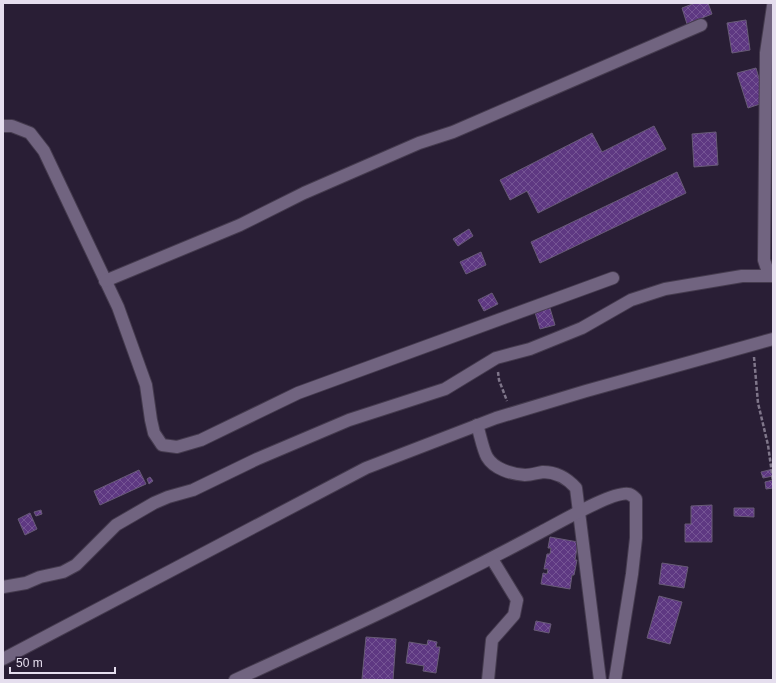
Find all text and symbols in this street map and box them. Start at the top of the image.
scale bar [10,649,115,675]
text: 50 m [16,656,43,670]

